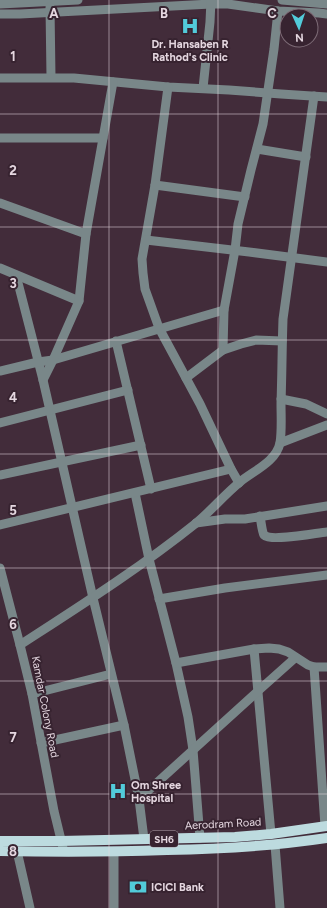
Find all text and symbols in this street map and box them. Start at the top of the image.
text: A [49,6,59,21]
text: B [160,6,168,21]
text: C [267,6,277,21]
north arrow [279,8,319,48]
hospital icon: Dr. Hansaben R Rathod's Clinic [180,16,200,36]
text: N [295,31,304,44]
place label: Dr. Hansaben R Rathod's Clinic [151,38,229,64]
text: 1 [10,49,16,64]
text: 2 [9,163,17,178]
text: 3 [9,276,17,291]
text: 4 [9,390,17,405]
text: 5 [9,503,17,518]
text: 6 [9,617,17,632]
street label: Kamdar Colony Road [29,655,61,759]
text: 7 [9,730,17,745]
place label: Om Shree Hospital [131,779,181,805]
hospital icon: Om Shree Hospital [108,781,128,801]
street label: Aerodram Road [184,816,262,832]
road number: SH6 [150,831,178,847]
text: 8 [9,844,17,859]
bank icon: ICICI Bank [128,877,148,897]
place label: ICICI Bank [151,881,204,894]

